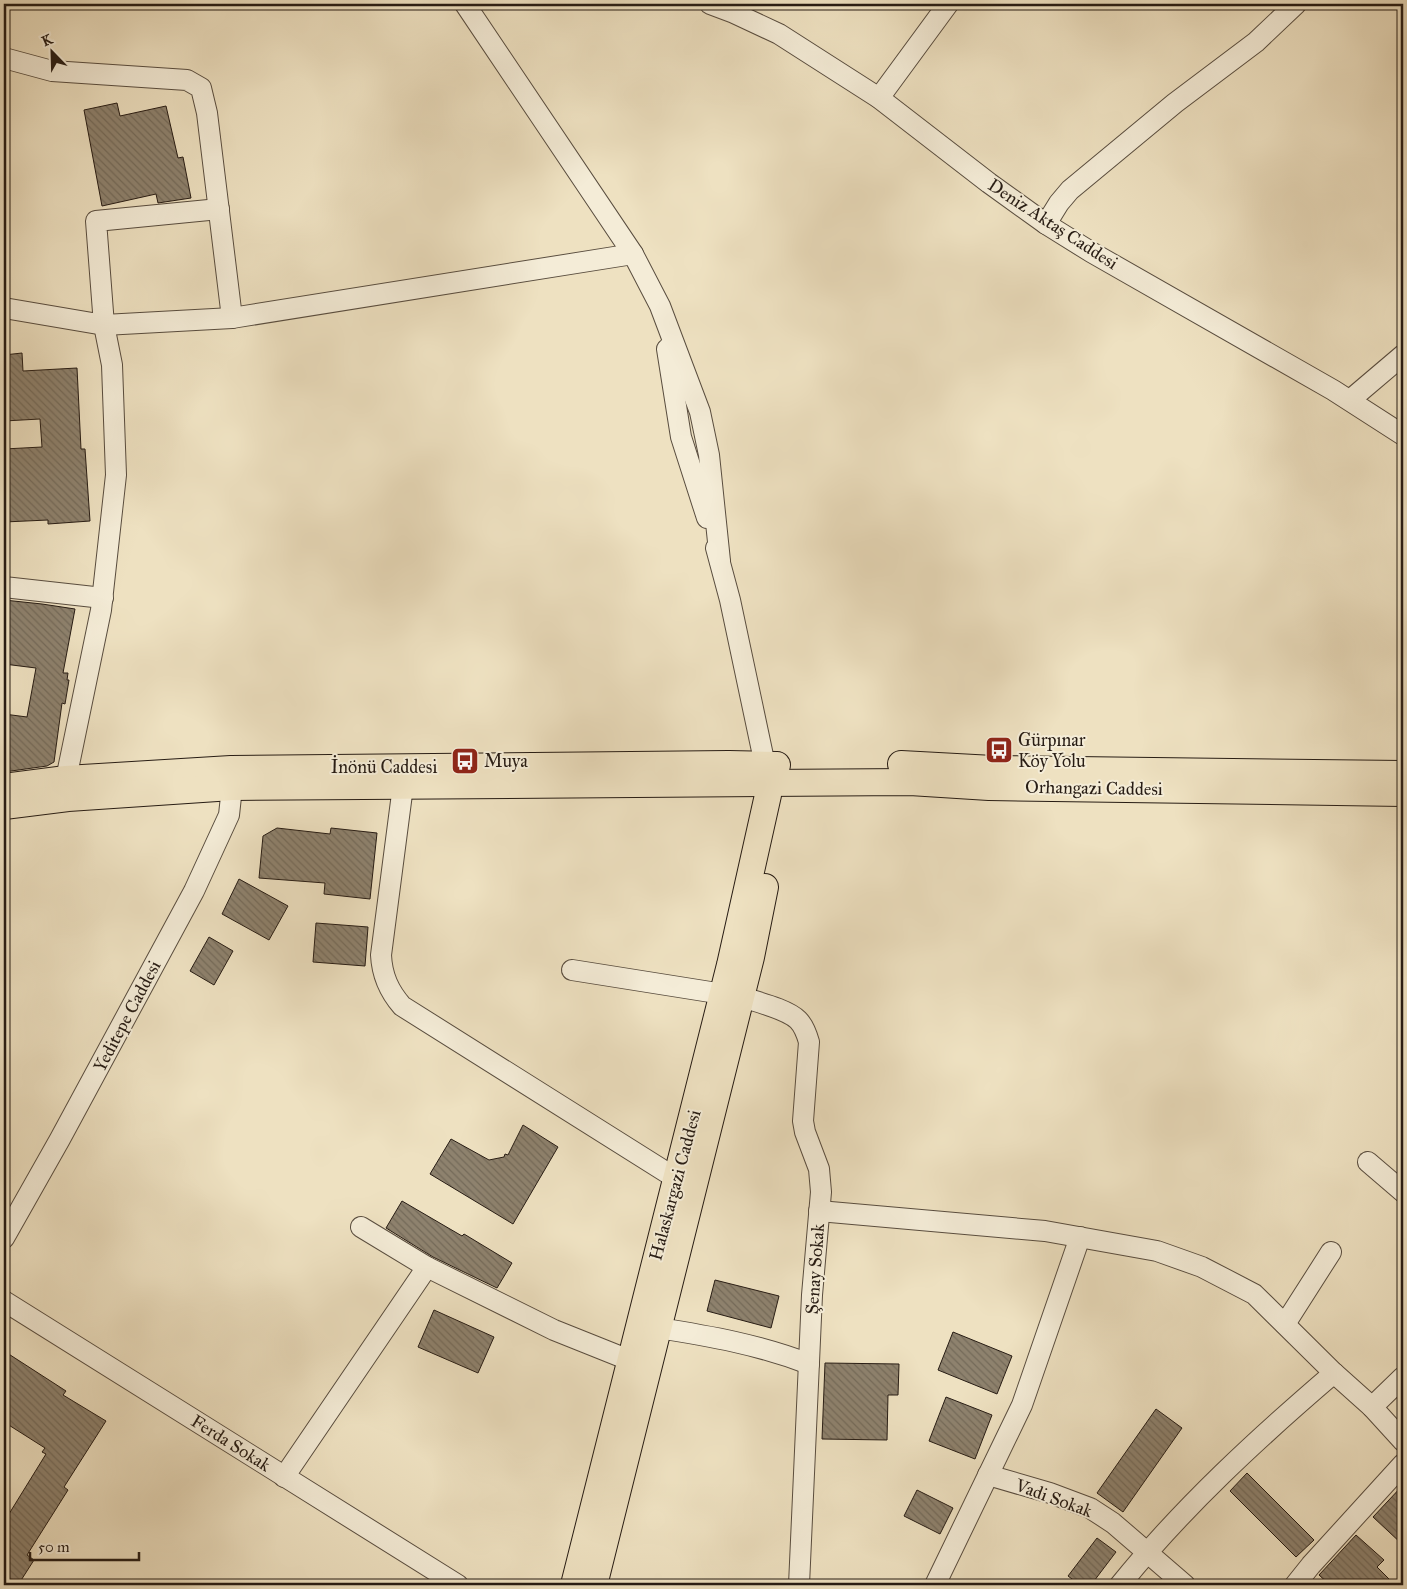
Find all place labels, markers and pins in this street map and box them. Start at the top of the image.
place label: Gürpınar Köy Yolu [1018,729,1086,772]
bus stop icon: Gürpınar Köy Yolu [984,735,1014,765]
bus stop icon: Muya [450,746,480,776]
place label: Muya [484,750,528,772]

